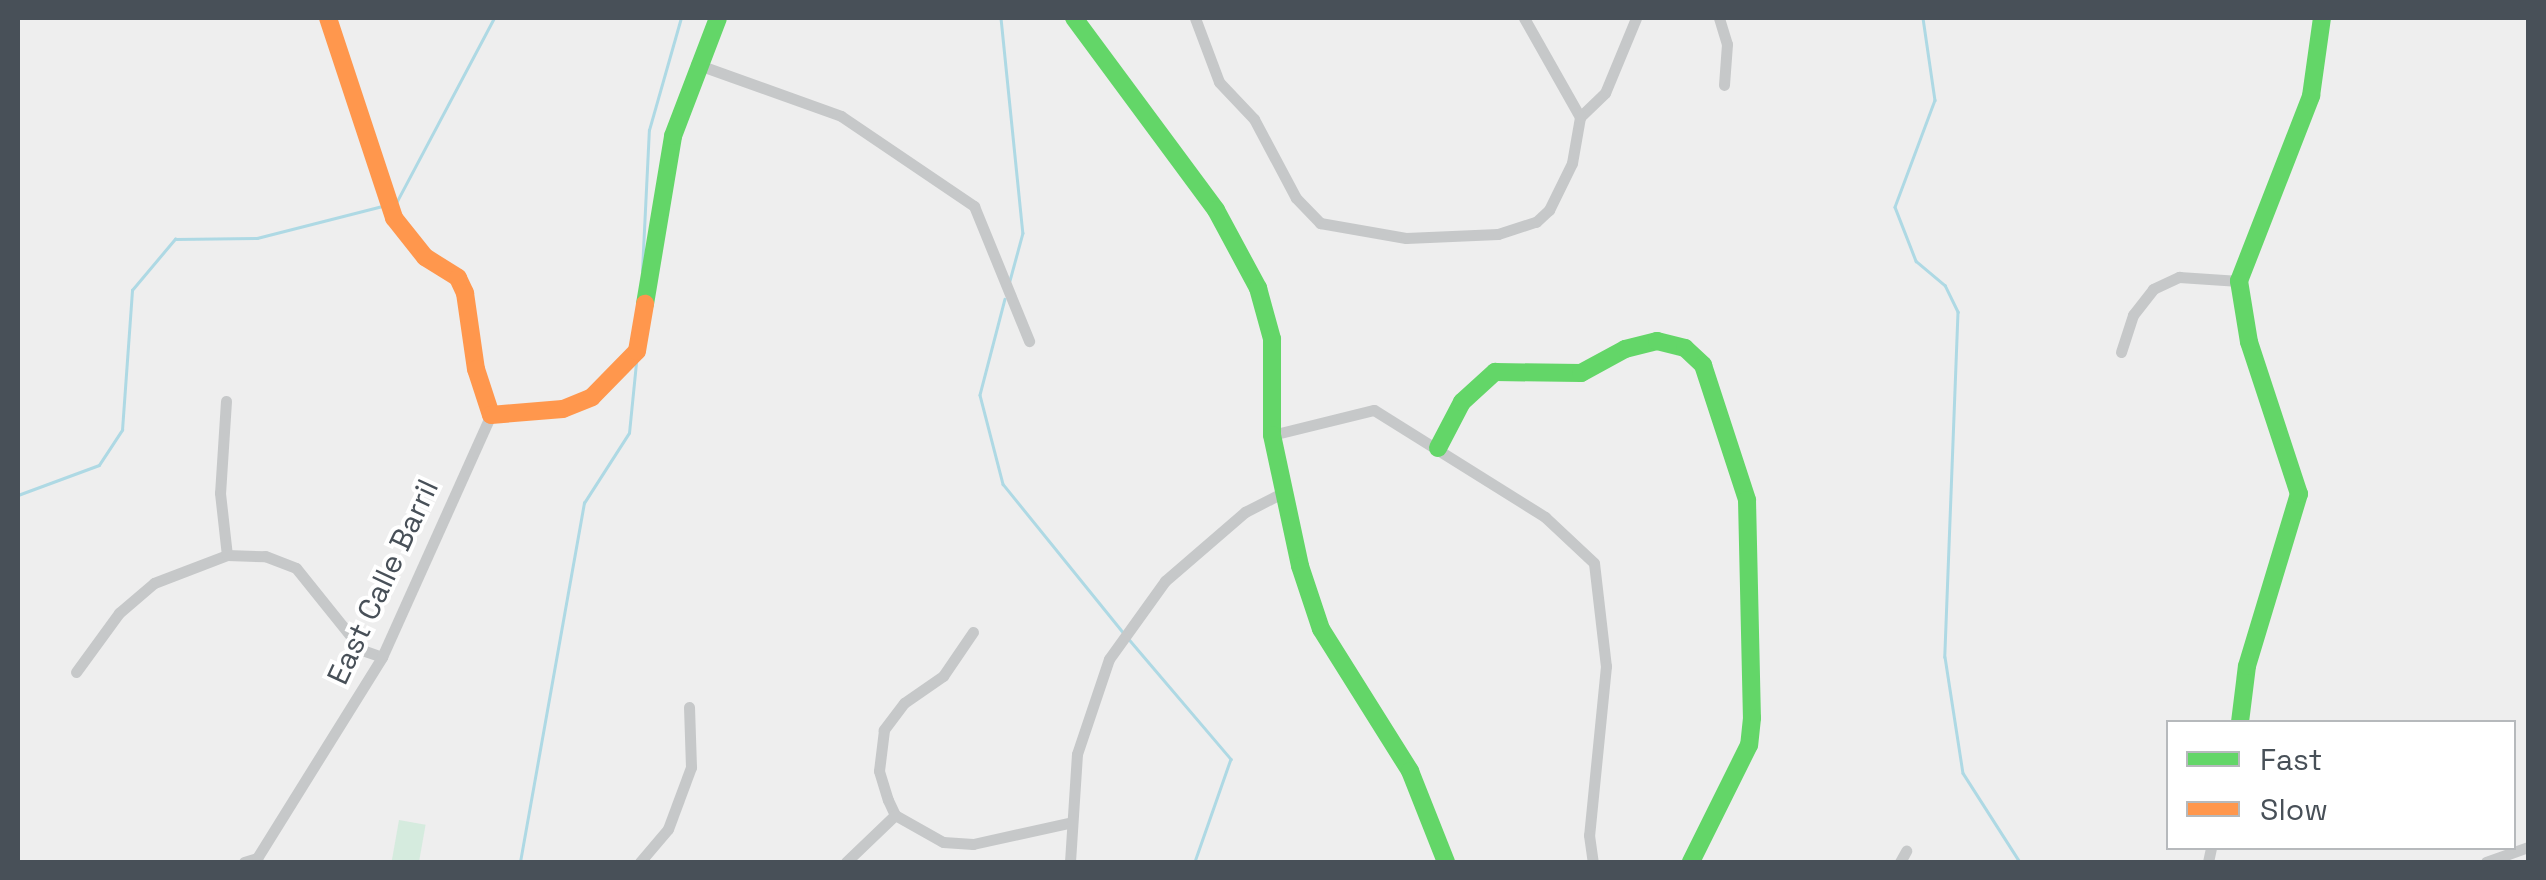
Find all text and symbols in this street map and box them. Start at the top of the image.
street label: East Calle Barril [320,474,446,690]
legend [2166,720,2516,850]
text: Fast [2260,740,2322,779]
text: Slow [2260,790,2328,829]

